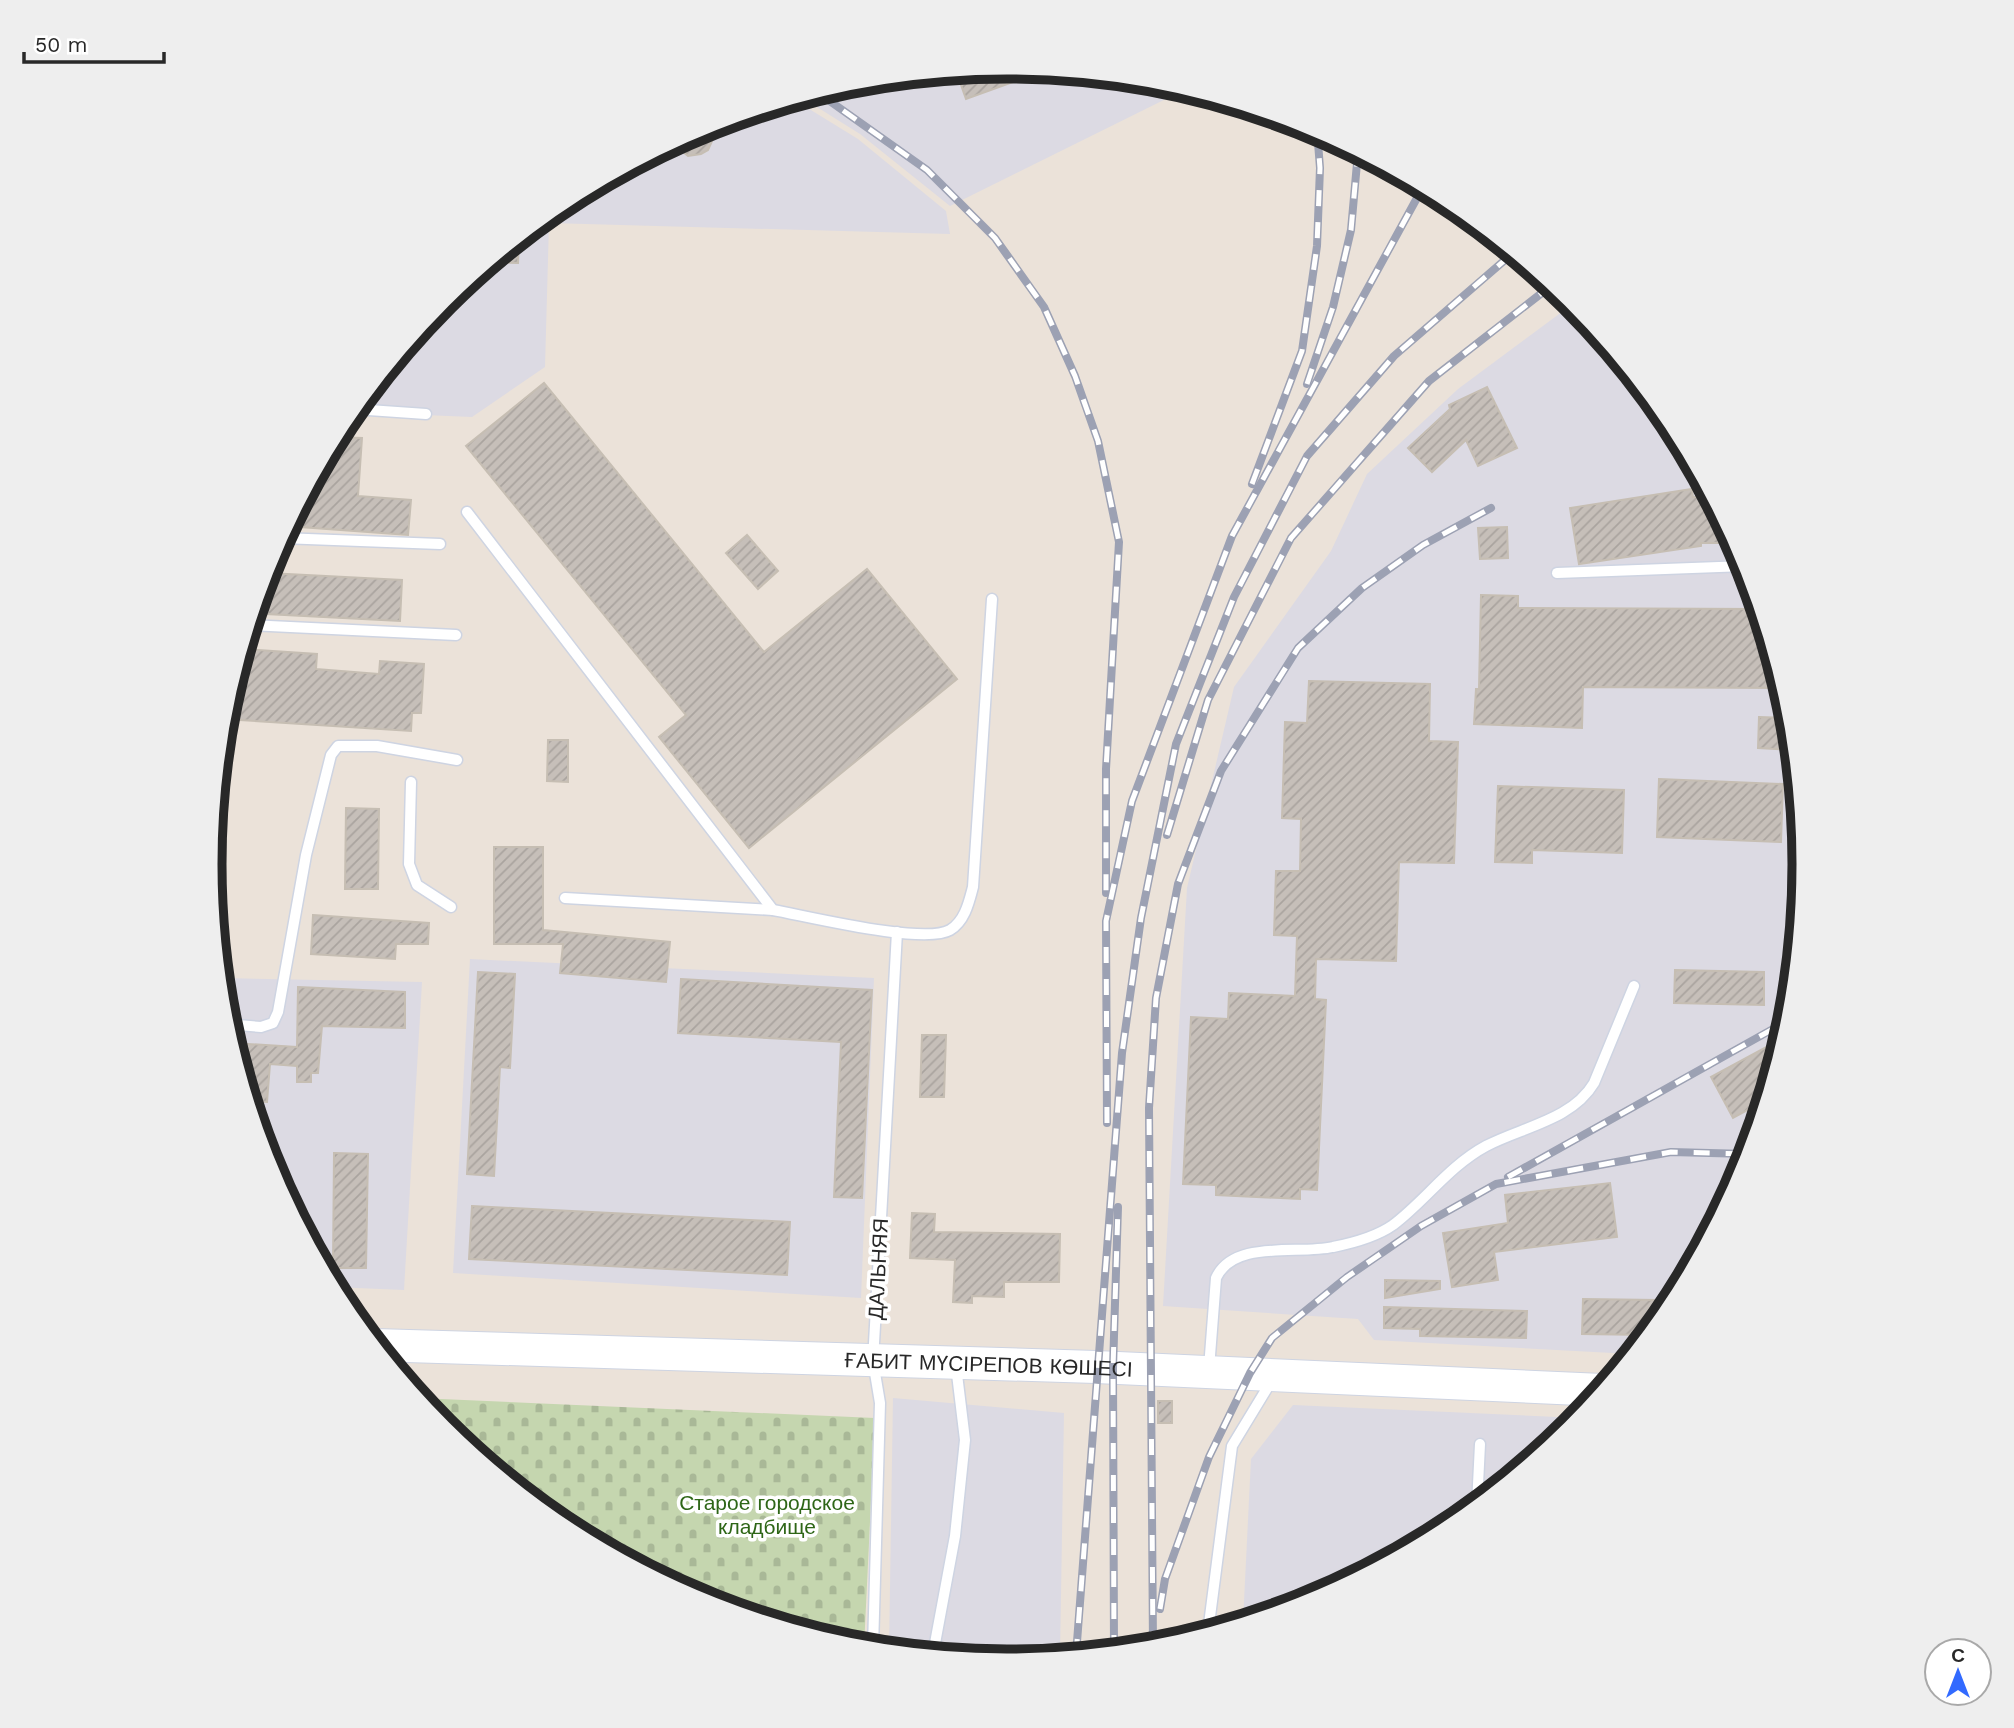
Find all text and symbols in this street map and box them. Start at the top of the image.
scale bar [24,21,164,65]
text: 50 m [35,32,87,57]
street label: ДАЛЬНЯЯ [863,1218,893,1320]
street label: ҒАБИТ МҮСІРЕПОВ КӨШЕСІ [843,1347,1133,1381]
park label: Старое городское кладбище [679,1490,855,1539]
north arrow [1923,1637,1993,1707]
text: С [1951,1644,1965,1667]

